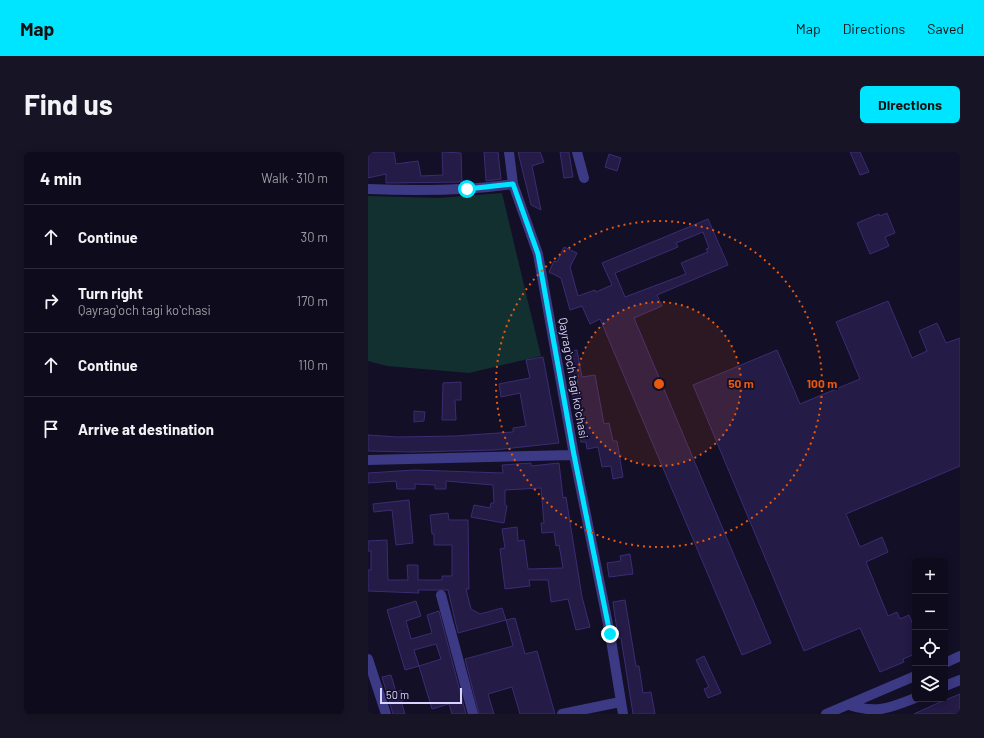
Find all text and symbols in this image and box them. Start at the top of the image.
text: Map [20,17,54,40]
text: Map [796,20,821,37]
text: Directions [843,20,905,37]
text: Saved [927,20,964,37]
button: Directions [860,86,960,123]
text: Find us [24,87,113,121]
text: 4 min [40,168,82,188]
text: Walk · 310 m [261,170,328,186]
route start [458,180,476,198]
icon: ahead [40,226,62,248]
text: Continue [78,228,138,246]
text: 30 m [301,229,328,245]
text: Turn right [78,284,143,302]
icon: right [40,290,62,312]
text: 170 m [297,293,328,309]
text: Qayragʻoch tagi koʻchasi [78,302,211,318]
street label: Qayragʻoch tagi koʻchasi [556,316,592,440]
icon: ahead [40,354,62,376]
text: Continue [78,356,138,374]
text: 110 m [298,357,328,373]
text: 50 m [728,376,754,390]
text: 100 m [807,376,837,390]
centre of rings [652,377,666,391]
icon: arrive [40,418,62,440]
text: Arrive at destination [78,420,214,438]
map controls [912,558,948,702]
button: + [912,558,948,594]
button: − [912,594,948,630]
route end [601,625,619,643]
button: locate [912,630,948,666]
button: layers [912,666,948,702]
scale bar [380,686,462,705]
text: 50 m [386,688,409,701]

